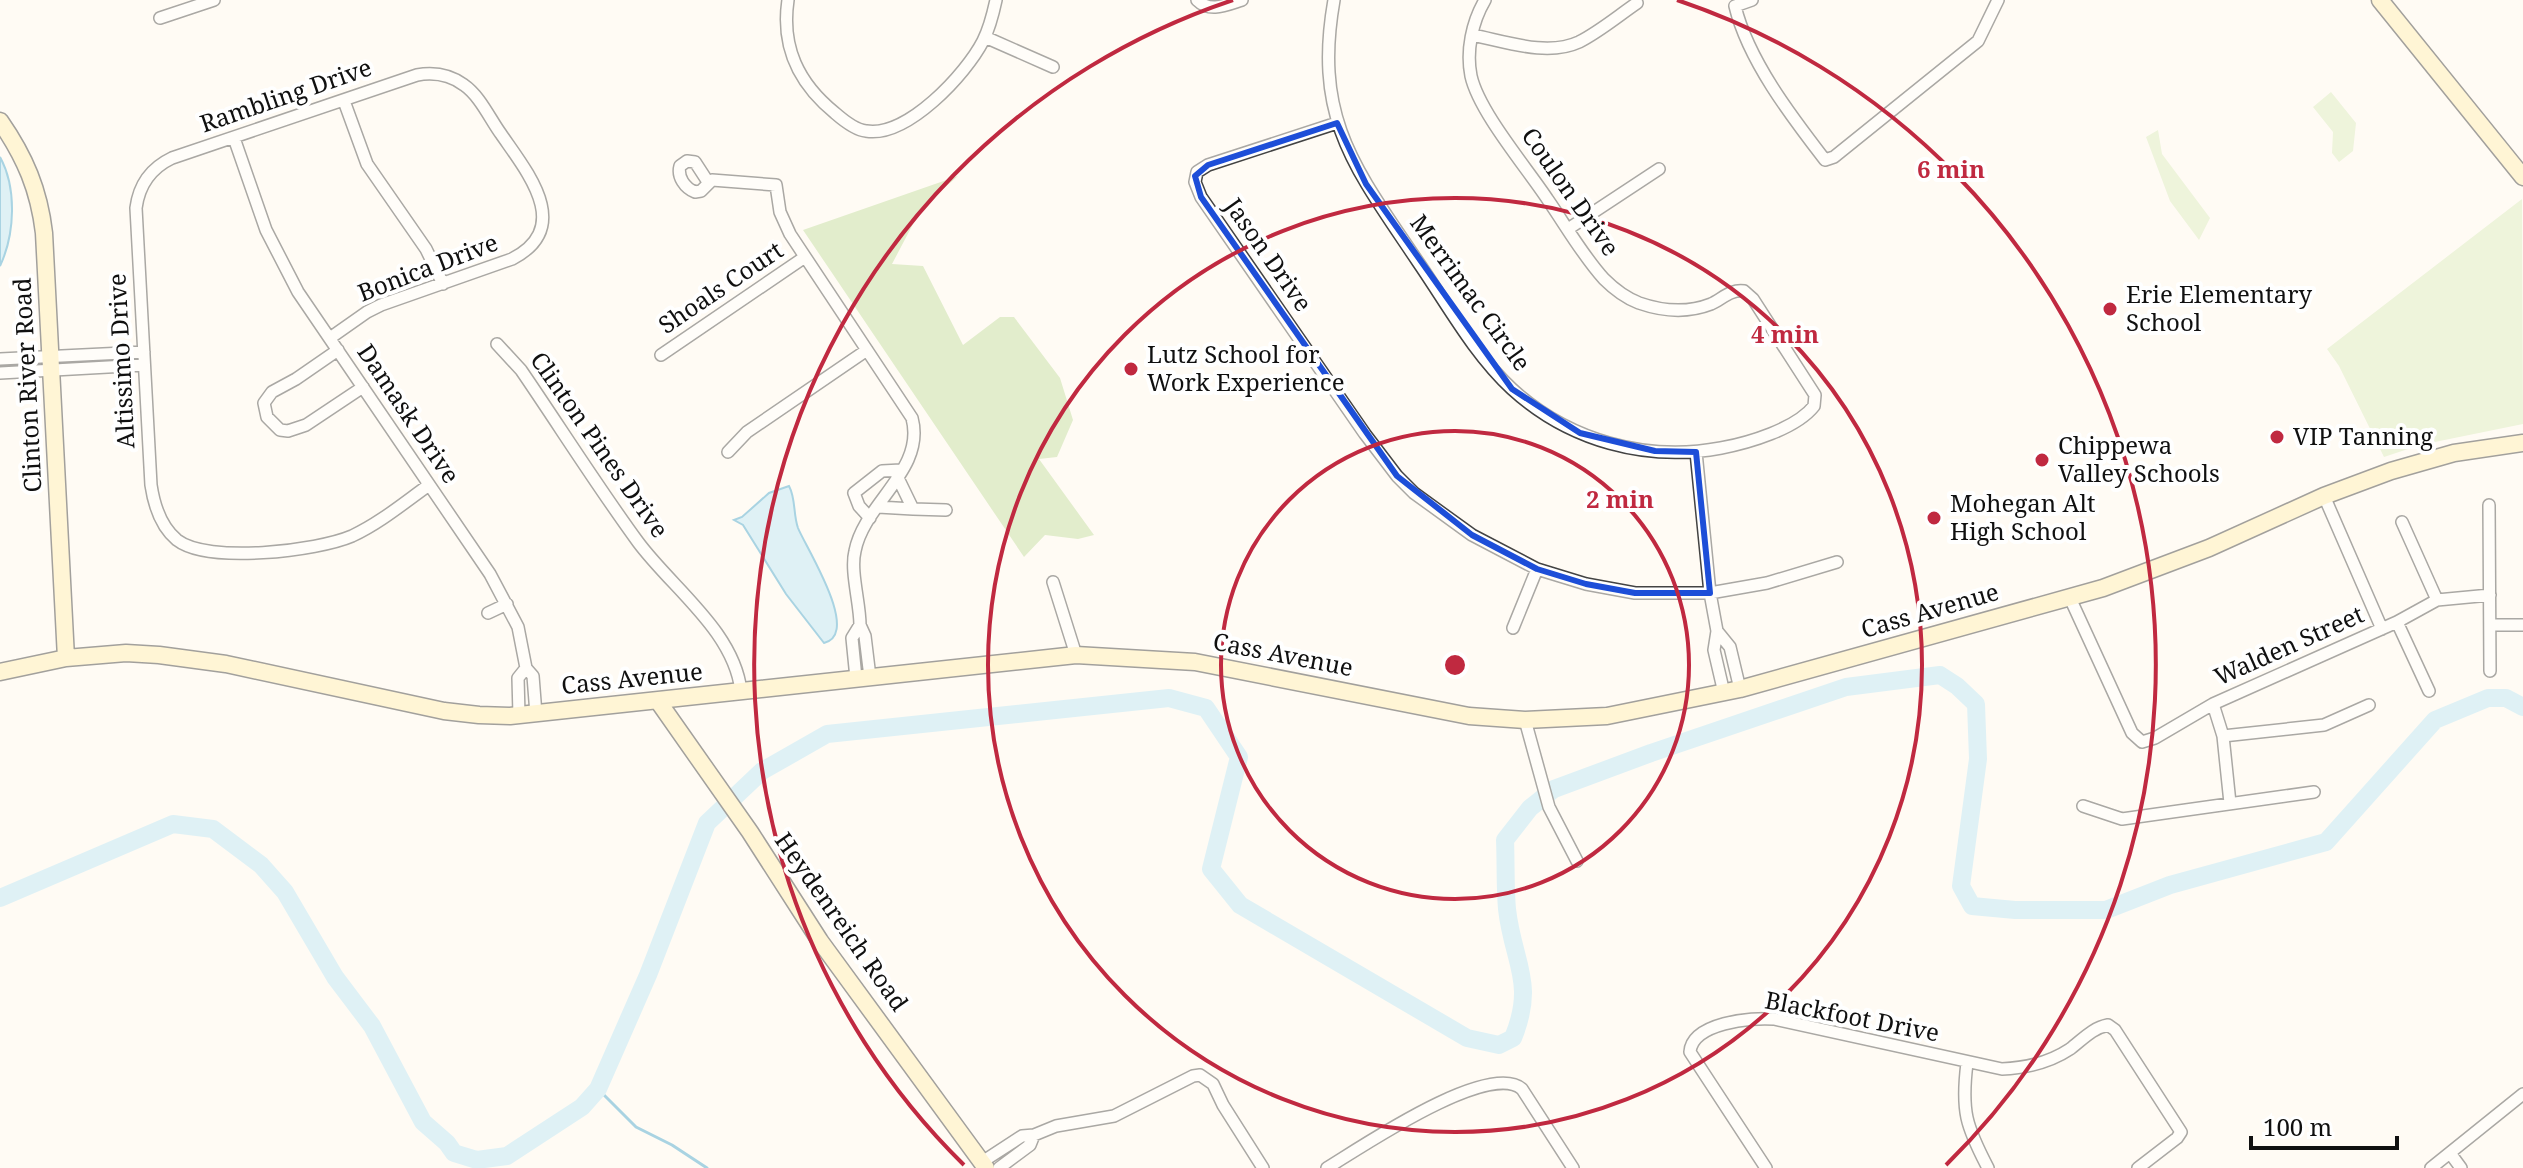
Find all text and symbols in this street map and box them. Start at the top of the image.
street label: Rambling Drive [195,50,376,139]
street label: Coulon Drive [1515,120,1628,262]
text: 6 min [1917,152,1985,185]
street label: Jason Drive [1217,190,1320,318]
street label: Merrimac Circle [1403,207,1539,377]
street label: Bonica Drive [353,225,502,308]
street label: Shoals Court [651,233,789,341]
street label: Altissimo Drive [99,272,142,450]
street label: Clinton River Road [4,277,49,493]
place label: Erie Elementary School [2126,277,2313,338]
marker: Erie Elementary School [2101,300,2119,318]
text: 4 min [1751,317,1819,350]
street label: Damask Drive [350,337,468,489]
place label: Lutz School for Work Experience [1147,337,1344,398]
street label: Clinton Pines Drive [524,345,677,544]
marker: Lutz School for Work Experience [1122,360,1140,378]
place label: VIP Tanning [2293,419,2433,452]
place label: Chippewa Valley Schools [2058,428,2220,489]
marker: VIP Tanning [2268,428,2286,446]
marker: Chippewa Valley Schools [2033,451,2051,469]
text: 2 min [1586,482,1654,515]
place label: Mohegan Alt High School [1950,486,2095,547]
marker: Mohegan Alt High School [1925,509,1943,527]
street label: Cass Avenue [1857,574,2002,645]
street label: Walden Street [2208,597,2368,692]
street label: Cass Avenue [1210,624,1356,683]
centre of rings [1441,651,1469,679]
street label: Cass Avenue [560,654,704,701]
street label: Heydenreich Road [768,825,917,1017]
street label: Blackfoot Drive [1762,982,1942,1049]
scale bar [2251,1100,2397,1150]
text: 100 m [2263,1110,2332,1143]

